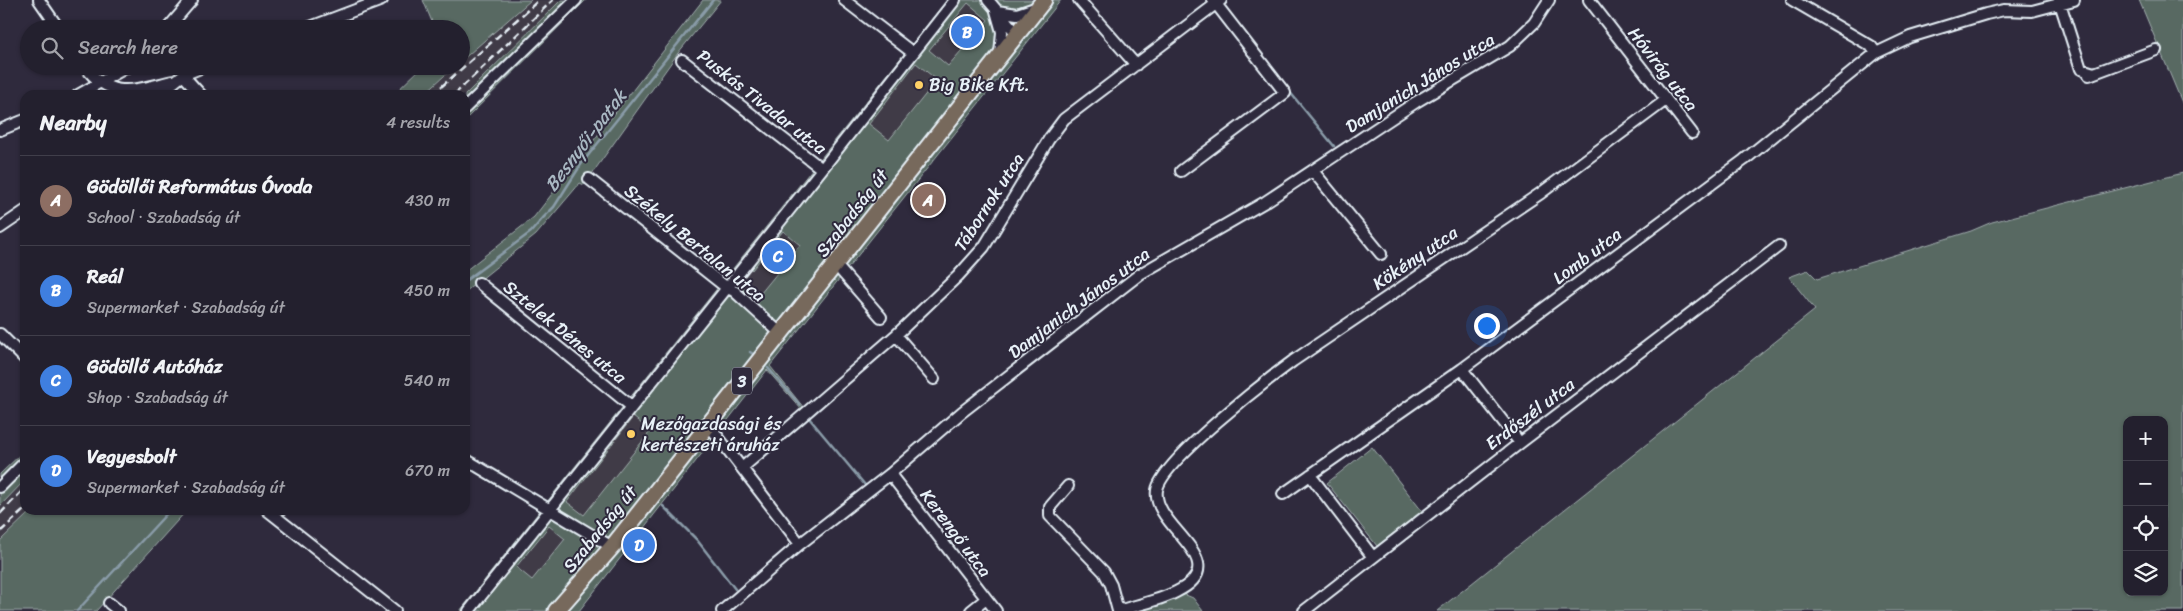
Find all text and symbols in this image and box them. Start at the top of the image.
pin: B [951,13,983,51]
street label: Hóvirág utca [1619,19,1707,119]
search box [20,20,470,75]
street label: Damjanich János utca [1339,24,1501,142]
text: Search here [78,31,178,64]
icon: search [38,34,66,62]
street label: Puskás Tivadar utca [690,41,835,164]
place label: Big Bike Kft. [929,69,1030,101]
marker: Big Bike Kft. [913,79,925,91]
water label: Besnyői-patak [536,81,636,199]
text: Nearby [40,104,106,142]
text: 4 results [386,108,450,137]
street label: Tábornok utca [945,146,1033,258]
street label: Szabadság út [807,161,897,264]
text: Gödöllői Református Óvoda [87,170,312,203]
street label: Székely Bertalan utca [617,176,773,310]
pin: A [912,181,944,219]
text: A [51,186,61,215]
text: 430 m [405,186,450,215]
text: School · Szabadság út [87,203,240,232]
street label: Kökény utca [1365,217,1465,299]
street label: Lomb utca [1545,219,1629,293]
pin: C [762,237,794,275]
street label: Damjanich János utca [1001,239,1157,367]
text: Reál [87,260,123,293]
street label: Sztelek Dénes utca [496,272,635,393]
text: B [51,276,61,305]
text: 450 m [404,276,450,305]
text: Supermarket · Szabadság út [87,293,285,322]
your location [1474,313,1500,339]
text: Gödöllő Autóház [87,350,223,383]
text: C [51,366,61,395]
text: 540 m [404,366,450,395]
road number: 3 [732,368,752,394]
street label: Erdőszél utca [1478,369,1583,459]
text: Shop · Szabadság út [87,383,228,412]
place label: Mezőgazdasági és kertészeti áruház [641,408,782,461]
map controls [2123,416,2168,596]
button: + [2123,416,2168,461]
marker: Mezőgazdasági és kertészeti áruház [625,428,637,440]
text: Vegyesbolt [87,440,176,473]
text: D [51,456,61,485]
text: 670 m [405,456,450,485]
button: − [2123,461,2168,506]
text: Supermarket · Szabadság út [87,473,285,502]
street label: Szabadság út [555,478,646,580]
street label: Kerengő utca [912,481,1000,585]
button: locate [2123,506,2168,551]
pin: D [623,526,655,564]
button: layers [2123,551,2168,596]

